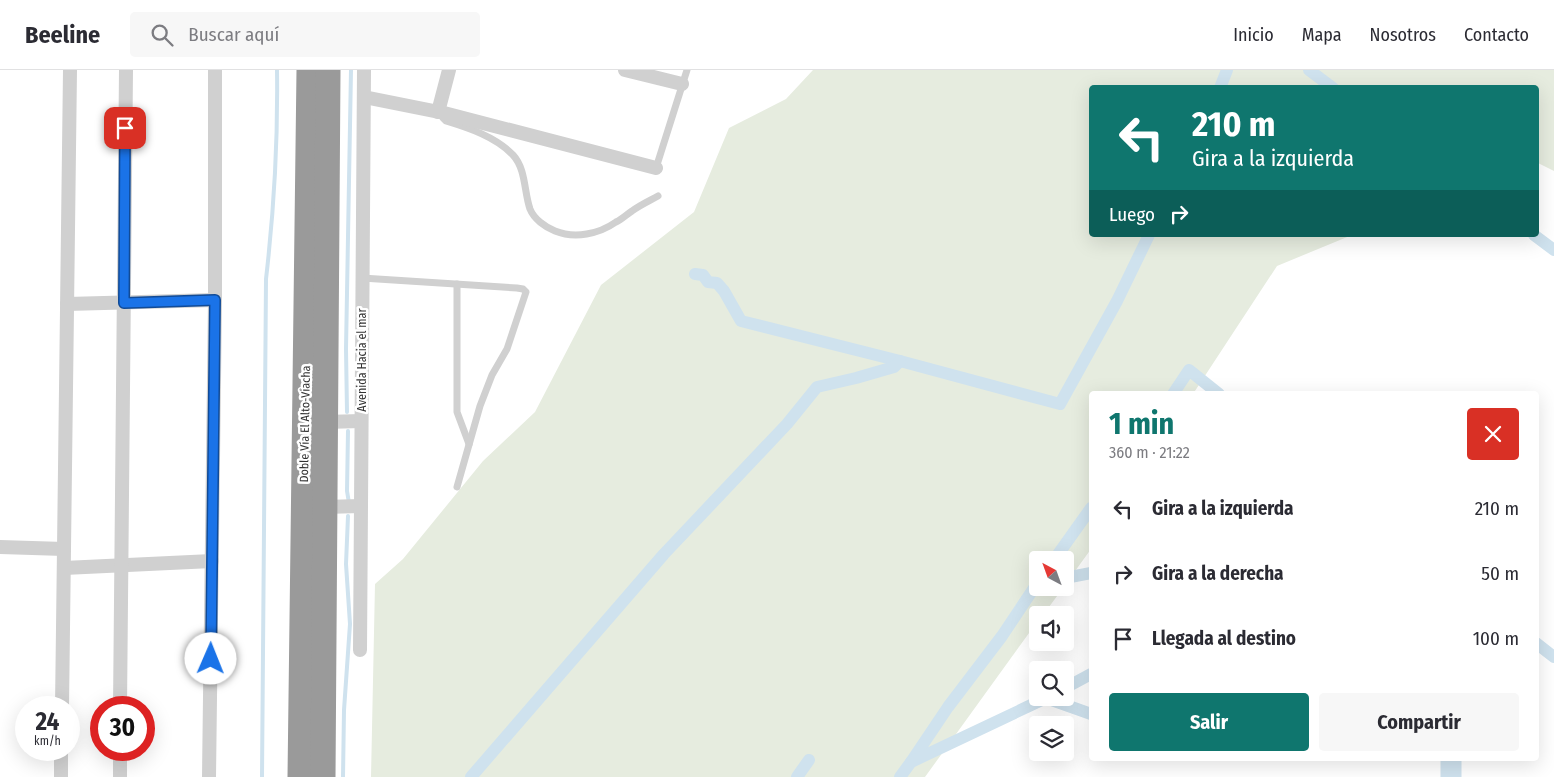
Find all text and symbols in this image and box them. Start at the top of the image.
search box [130,12,480,57]
text: Beeline [25,21,100,49]
icon: search [148,21,176,49]
text: Buscar aquí [188,23,279,46]
text: Inicio [1233,24,1274,46]
text: Mapa [1302,24,1342,46]
text: Nosotros [1370,24,1436,46]
text: Contacto [1464,24,1529,46]
text: 210 m [1192,103,1276,145]
icon: left [1109,105,1174,170]
pin [104,107,146,149]
icon: arrive [111,114,139,142]
text: Gira a la izquierda [1192,145,1354,172]
icon: right [1165,200,1193,228]
text: Luego [1109,203,1155,226]
street label: Avenida Hacia el mar [355,308,369,412]
street label: Doble Vía El Alto-Viacha [297,365,313,483]
text: 1 min [1109,406,1174,442]
button: close [1467,408,1519,460]
text: 360 m · 21:22 [1109,443,1190,462]
icon: left [1109,495,1137,523]
text: Gira a la izquierda [1152,497,1294,520]
text: 210 m [1475,497,1519,520]
north arrow [1029,551,1074,596]
map controls [1029,551,1074,761]
icon: right [1109,560,1137,588]
text: Gira a la derecha [1152,562,1284,585]
text: 50 m [1481,562,1519,585]
button: sound [1029,606,1074,651]
icon: arrive [1109,625,1137,653]
text: Llegada al destino [1152,627,1296,650]
text: 100 m [1473,627,1519,650]
position arrow [184,632,236,684]
button: search [1029,661,1074,706]
button: Salir [1109,693,1309,751]
button: Compartir [1319,693,1519,751]
speed limit sign: 30 [90,696,155,761]
text: 24 [36,707,59,737]
button: layers [1029,716,1074,761]
text: km/h [34,734,61,748]

